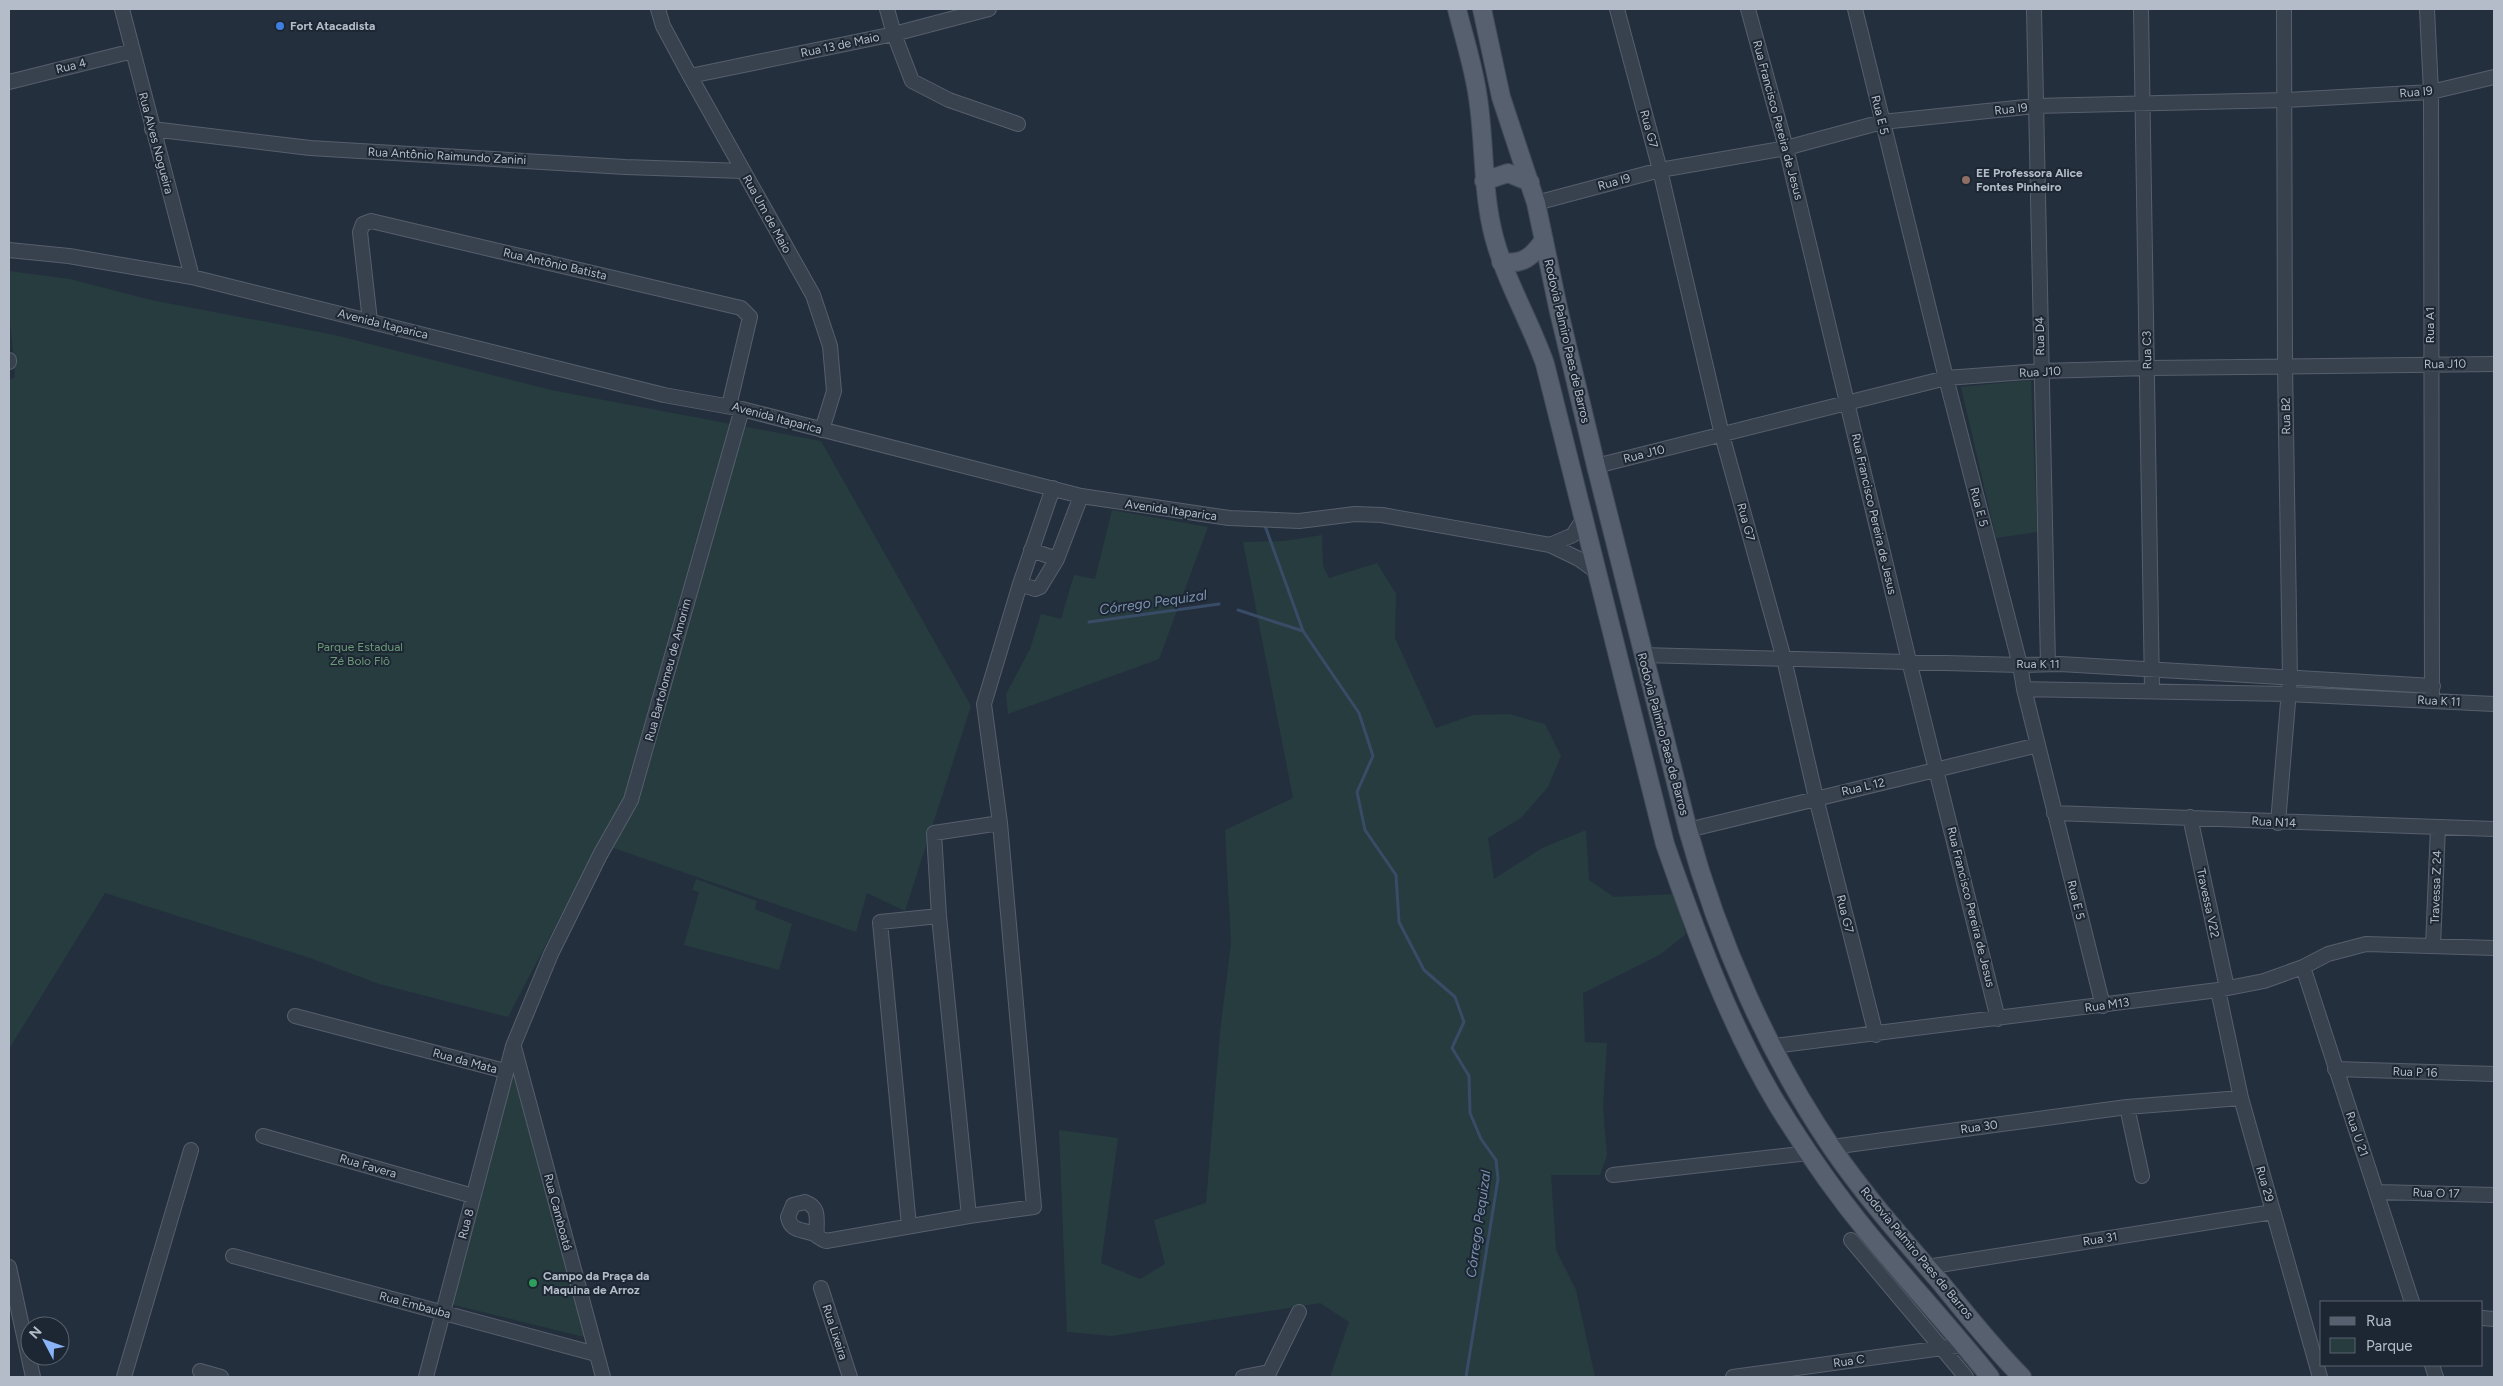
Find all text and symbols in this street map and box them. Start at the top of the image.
place label: Fort Atacadista [290,19,375,33]
marker: Fort Atacadista [274,20,286,32]
street label: Rua 13 de Maio [799,30,881,60]
street label: Rua Francisco Pereira de Jesus [1750,39,1806,202]
street label: Rua 4 [54,55,88,77]
street label: Rua I9 [2399,84,2433,100]
street label: Rua Alves Nogueira [136,91,176,195]
street label: Rua E 5 [1868,94,1892,136]
street label: Rua I9 [1994,100,2029,118]
street label: Rua G7 [1637,108,1661,150]
street label: Rua Antônio Raimundo Zanini [367,145,527,167]
place label: EE Professora Alice Fontes Pinheiro [1976,166,2083,194]
street label: Rua I9 [1596,171,1632,193]
street label: Rua Um de Maio [740,172,794,256]
marker: EE Professora Alice Fontes Pinheiro [1960,174,1972,186]
street label: Rua Antônio Batista [502,245,608,283]
street label: Rodovia Palmiro Paes de Barros [1541,258,1593,425]
street label: Avenida Itaparica [336,306,430,342]
street label: Rua A1 [2423,307,2437,343]
street label: Rua D4 [2033,316,2047,356]
street label: Rua C3 [2140,331,2154,369]
street label: Rua J10 [2424,357,2466,371]
street label: Rua J10 [2019,364,2062,380]
street label: Rua B2 [2279,397,2293,435]
street label: Avenida Itaparica [730,399,824,437]
street label: Rua Francisco Pereira de Jesus [1849,432,1899,596]
street label: Rua J10 [1622,442,1666,466]
street label: Rua E 5 [1967,486,1991,528]
street label: Avenida Itaparica [1124,497,1218,523]
street label: Rua G7 [1734,501,1758,543]
water label: Córrego Pequizal [1098,586,1209,618]
street label: Rua Bartolomeu de Amorim [642,597,694,743]
park label: Parque Estadual Zé Bolo Flô [317,640,403,668]
street label: Rodovia Palmiro Paes de Barros [1635,651,1692,817]
street label: Rua K 11 [2016,657,2060,671]
street label: Rua K 11 [2417,693,2461,709]
street label: Rua L 12 [1840,775,1886,799]
street label: Rua N14 [2251,814,2297,830]
street label: Rua Francisco Pereira de Jesus [1944,825,1998,989]
street label: Travessa Z 24 [2428,849,2444,924]
street label: Travessa V22 [2194,867,2222,939]
street label: Rua E 5 [2064,879,2088,921]
street label: Rua G7 [1834,893,1857,935]
street label: Rua M13 [2084,995,2130,1015]
street label: Rua da Mata [431,1046,499,1076]
street label: Rua P 16 [2392,1064,2438,1080]
street label: Rua U 21 [2343,1110,2371,1158]
street label: Rua 30 [1959,1117,1999,1137]
street label: Rua Favera [338,1151,398,1181]
street label: Rua 29 [2253,1164,2277,1204]
water label: Córrego Pequizal [1463,1168,1495,1279]
street label: Rua Camboatá [541,1172,575,1252]
street label: Rodovia Palmiro Paes de Barros [1858,1184,1977,1322]
street label: Rua O 17 [2412,1185,2460,1201]
street label: Rua 8 [455,1207,477,1241]
street label: Rua 31 [2082,1229,2118,1249]
place label: Campo da Praça da Maquina de Arroz [543,1269,650,1297]
marker: Campo da Praça da Maquina de Arroz [527,1277,539,1289]
street label: Rua Embauba [378,1289,452,1321]
legend [2320,1301,2483,1366]
street label: Rua Lixeira [819,1303,851,1361]
text: Rua [2366,1312,2391,1330]
north arrow [20,1316,70,1366]
text: N [26,1323,46,1342]
text: Parque [2366,1337,2413,1355]
street label: Rua C [1832,1352,1866,1370]

